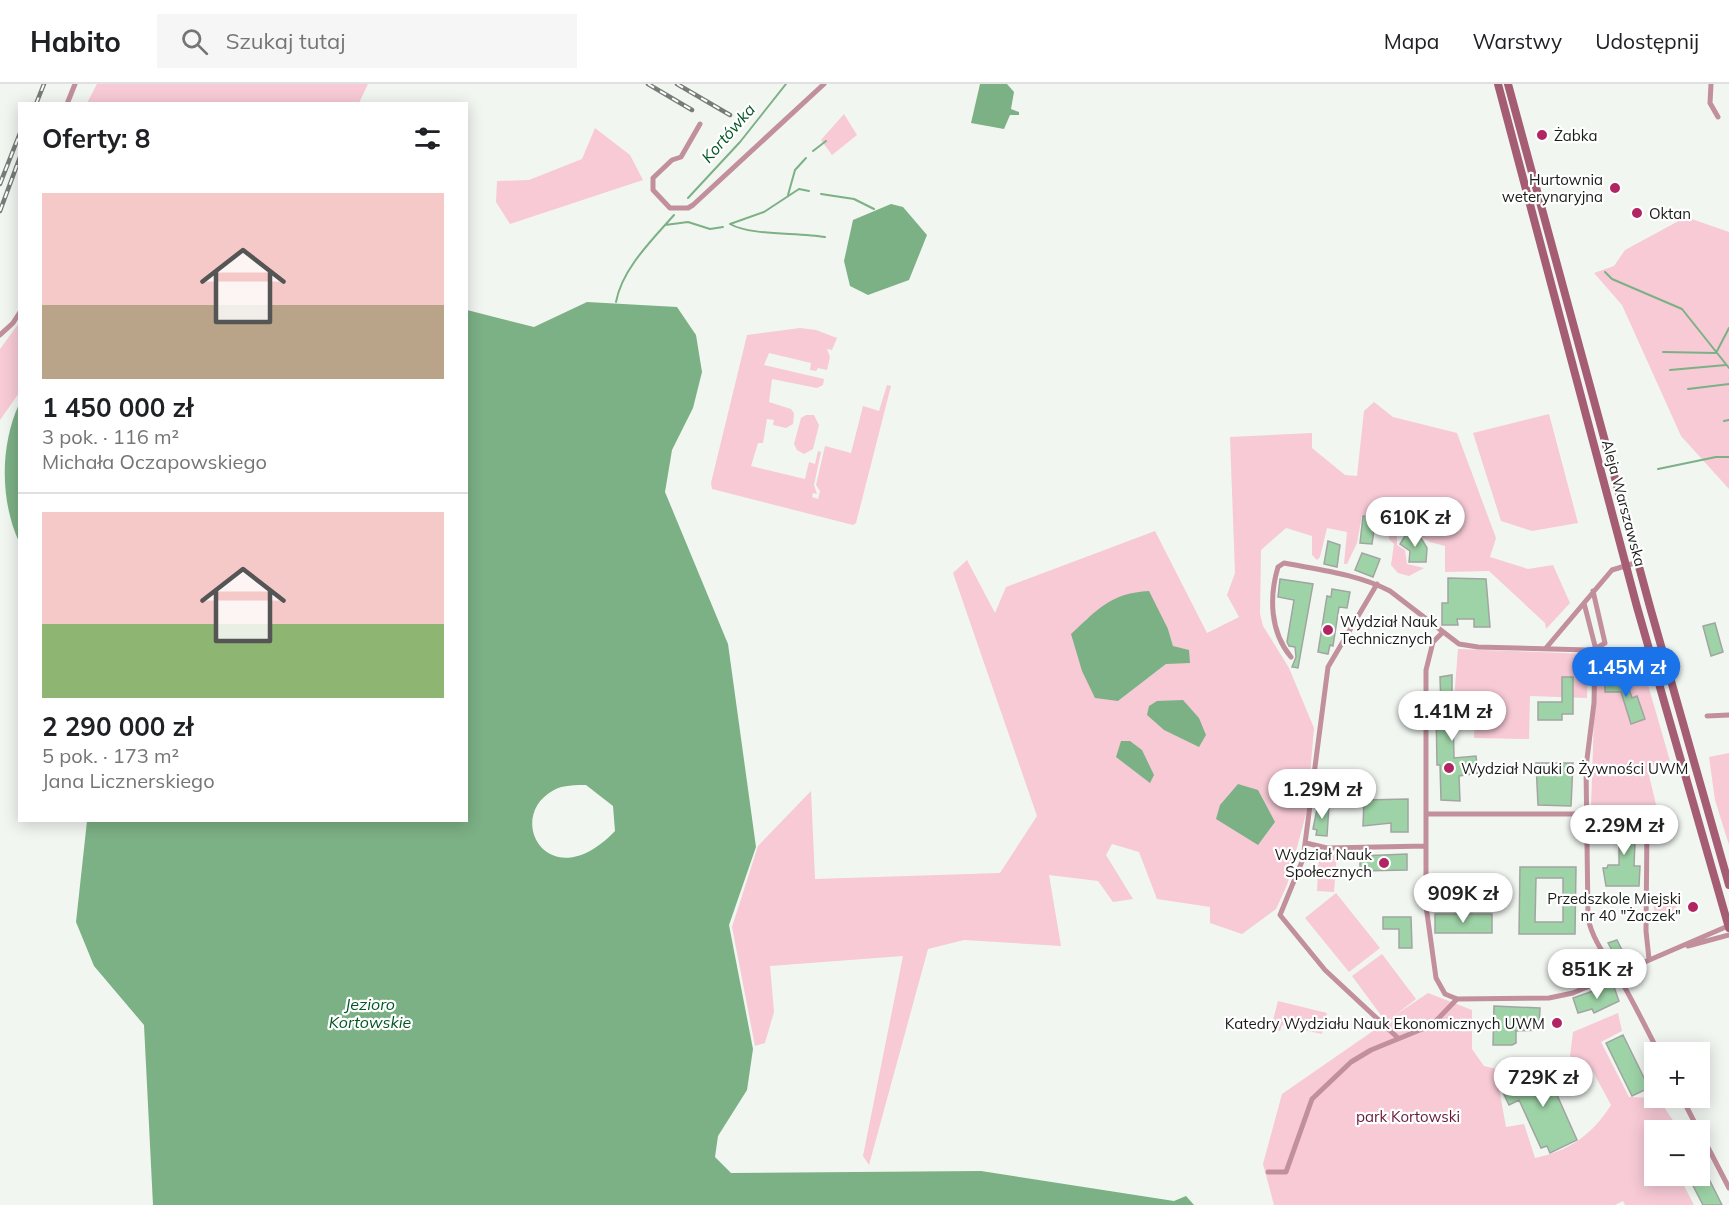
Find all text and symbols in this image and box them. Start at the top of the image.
search box [157,14,577,68]
text: Habito [30,24,121,59]
icon: search [178,25,211,58]
text: Szukaj tutaj [226,27,346,55]
text: Mapa [1384,28,1439,54]
text: Warstwy [1472,28,1562,54]
text: Udostępnij [1595,28,1699,54]
water label: Kortówka [697,99,759,167]
text: Oferty: 8 [42,122,150,155]
icon: filters [411,122,444,155]
place label: Żabka [1554,126,1597,145]
marker: Żabka [1535,128,1549,142]
place label: Hurtownia weterynaryjna [1502,170,1603,206]
marker: Hurtownia weterynaryjna [1608,181,1622,195]
place label: Oktan [1649,204,1691,223]
marker: Oktan [1630,206,1644,220]
icon: home [189,232,297,340]
text: 1 450 000 zł [42,391,193,424]
text: 3 pok. · 116 m² [42,424,179,449]
street label: Aleja Warszawska [1598,438,1650,568]
text: Michała Oczapowskiego [42,449,267,474]
pin: 610K zł [1360,497,1470,548]
text: 610K zł [1380,504,1450,529]
icon: home [189,551,297,659]
place label: Wydział Nauk Technicznych [1340,612,1438,648]
marker: Wydział Nauk Technicznych [1321,623,1335,637]
pin: 1.45M zł [1564,647,1688,698]
text: 1.45M zł [1586,654,1666,679]
pin: 1.41M zł [1390,691,1514,742]
text: 1.41M zł [1412,698,1492,723]
text: 2 290 000 zł [42,710,193,743]
text: 5 pok. · 173 m² [42,743,179,768]
place label: Wydział Nauki o Żywności UWM [1461,759,1688,778]
marker: Wydział Nauki o Żywności UWM [1442,761,1456,775]
text: Jana Licznerskiego [42,768,215,793]
pin: 1.29M zł [1260,769,1384,820]
text: 1.29M zł [1282,776,1362,801]
pin: 2.29M zł [1562,805,1686,856]
text: 2.29M zł [1584,812,1664,837]
place label: Wydział Nauk Społecznych [1274,845,1372,881]
marker: Wydział Nauk Społecznych [1377,856,1391,870]
pin: 909K zł [1408,873,1518,924]
text: 909K zł [1428,880,1498,905]
place label: Przedszkole Miejski nr 40 "Żaczek" [1547,889,1681,925]
marker: Przedszkole Miejski nr 40 "Żaczek" [1686,900,1700,914]
pin: 851K zł [1542,949,1652,1000]
text: 851K zł [1562,956,1632,981]
water label: Jezioro Kortowskie [329,994,411,1032]
place label: Katedry Wydziału Nauk Ekonomicznych UWM [1225,1014,1545,1033]
marker: Katedry Wydziału Nauk Ekonomicznych UWM [1550,1016,1564,1030]
map controls [1644,1042,1710,1186]
button: + [1644,1042,1710,1108]
pin: 729K zł [1488,1057,1598,1108]
text: 729K zł [1508,1064,1578,1089]
park label: park Kortowski [1356,1107,1460,1126]
button: − [1644,1120,1710,1186]

